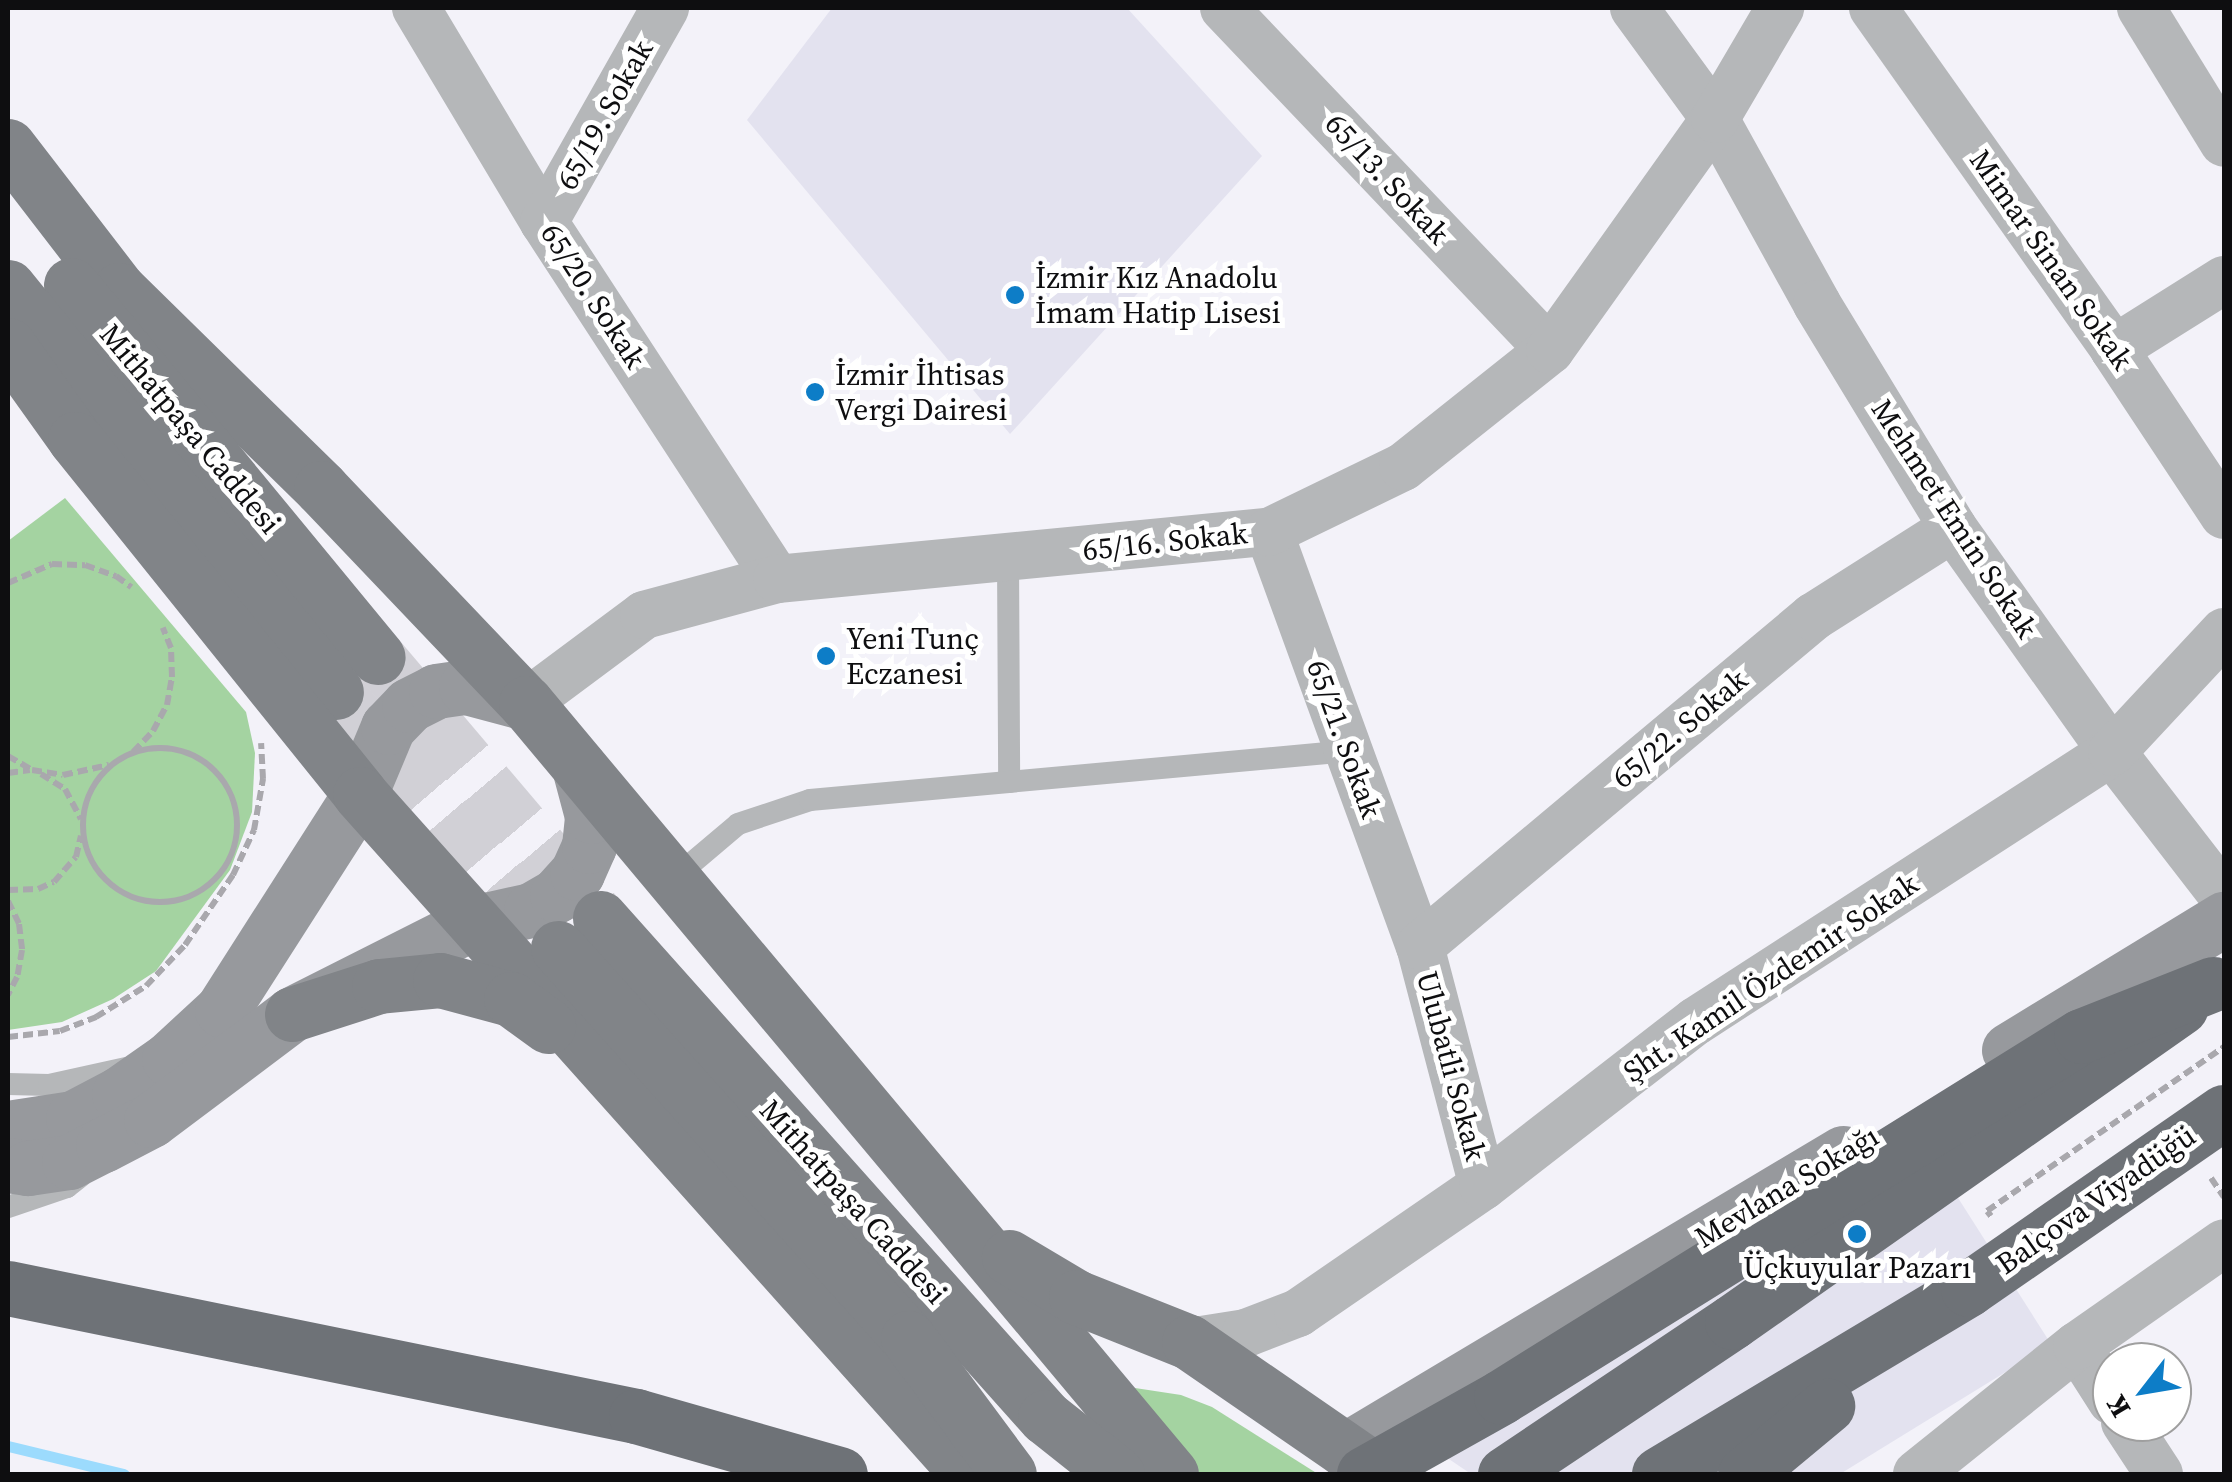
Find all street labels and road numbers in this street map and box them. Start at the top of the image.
street label: 65/19. Sokak [549,34,661,196]
street label: 65/13. Sokak [1317,106,1457,252]
street label: Mimar Sinan Sokak [1962,143,2140,377]
street label: 65/20. Sokak [533,217,653,375]
street label: Mithatpaşa Caddesi [92,317,288,541]
street label: Mehmet Emin Sokak [1863,393,2045,645]
street label: 65/16. Sokak [1081,515,1249,569]
street label: 65/21. Sokak [1299,655,1389,823]
street label: 65/22. Sokak [1605,662,1755,796]
street label: Şht. Kamil Özdemir Sokak [1617,866,1925,1090]
street label: Ulubatli Sokak [1408,967,1494,1165]
street label: Mithatpaşa Caddesi [752,1092,954,1312]
street label: Mevlana Sokağı [1689,1118,1885,1256]
street label: Balçova Viyadüğü [1989,1118,2203,1282]

